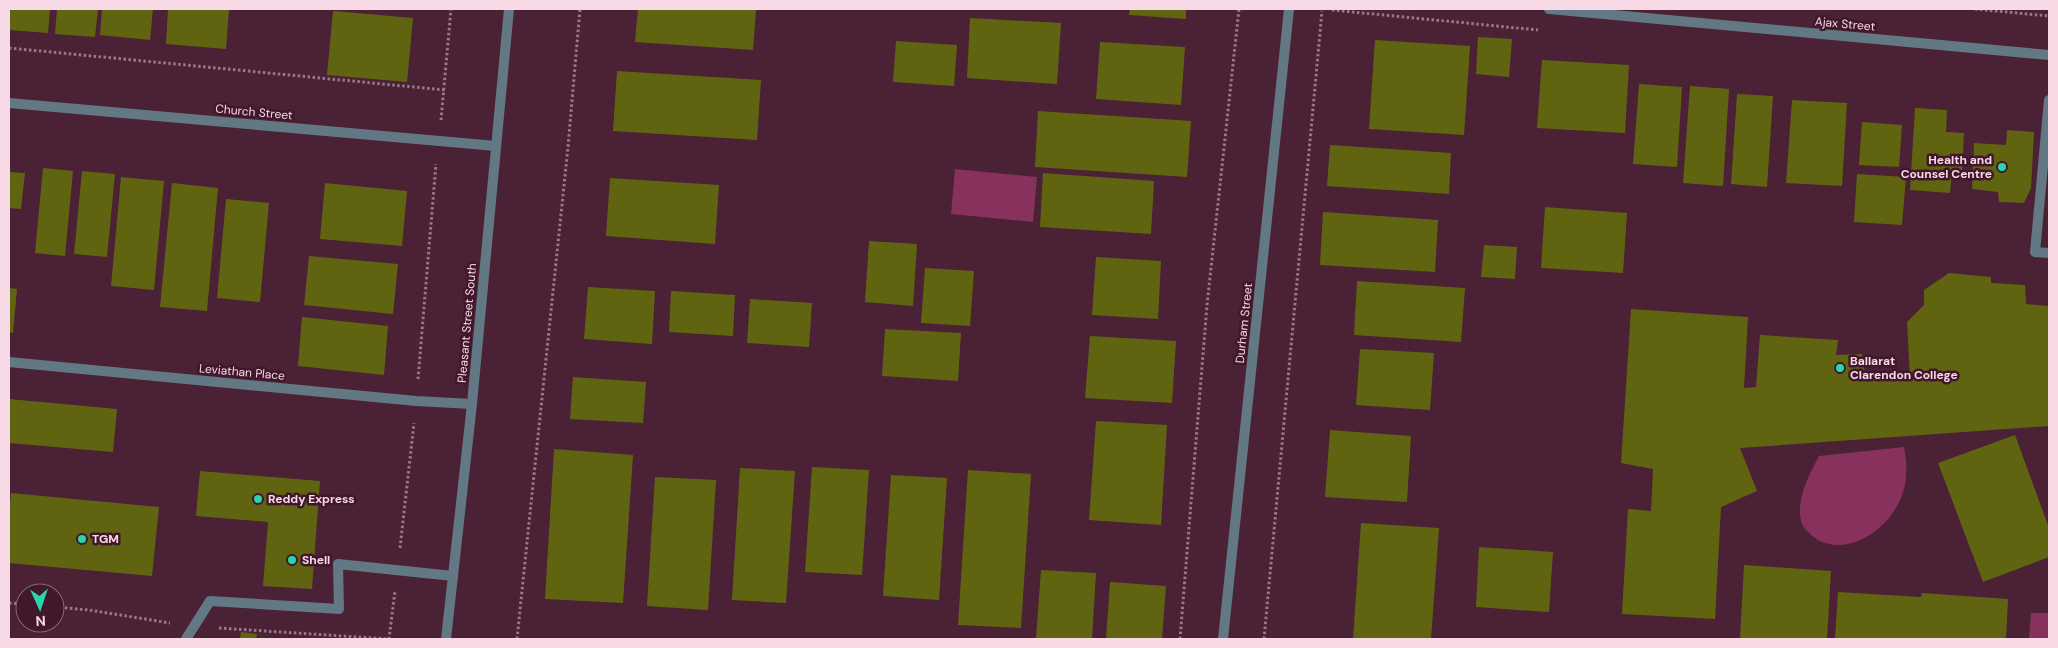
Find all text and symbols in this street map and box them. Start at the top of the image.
street label: Ajax Street [1814,13,1876,35]
street label: Church Street [215,101,294,123]
place label: Health and Counsel Centre [1901,152,1992,182]
marker: Health and Counsel Centre [1996,161,2008,173]
street label: Pleasant Street South [454,262,480,384]
street label: Durham Street [1232,282,1256,364]
place label: Ballarat Clarendon College [1850,353,1958,383]
street label: Leviathan Place [198,360,286,384]
marker: Ballarat Clarendon College [1834,362,1846,374]
place label: Reddy Express [268,491,355,507]
marker: Reddy Express [252,493,264,505]
place label: TGM [92,531,119,547]
marker: TGM [76,533,88,545]
place label: Shell [302,552,330,568]
marker: Shell [286,554,298,566]
north arrow [15,583,65,633]
text: N [35,612,46,630]

